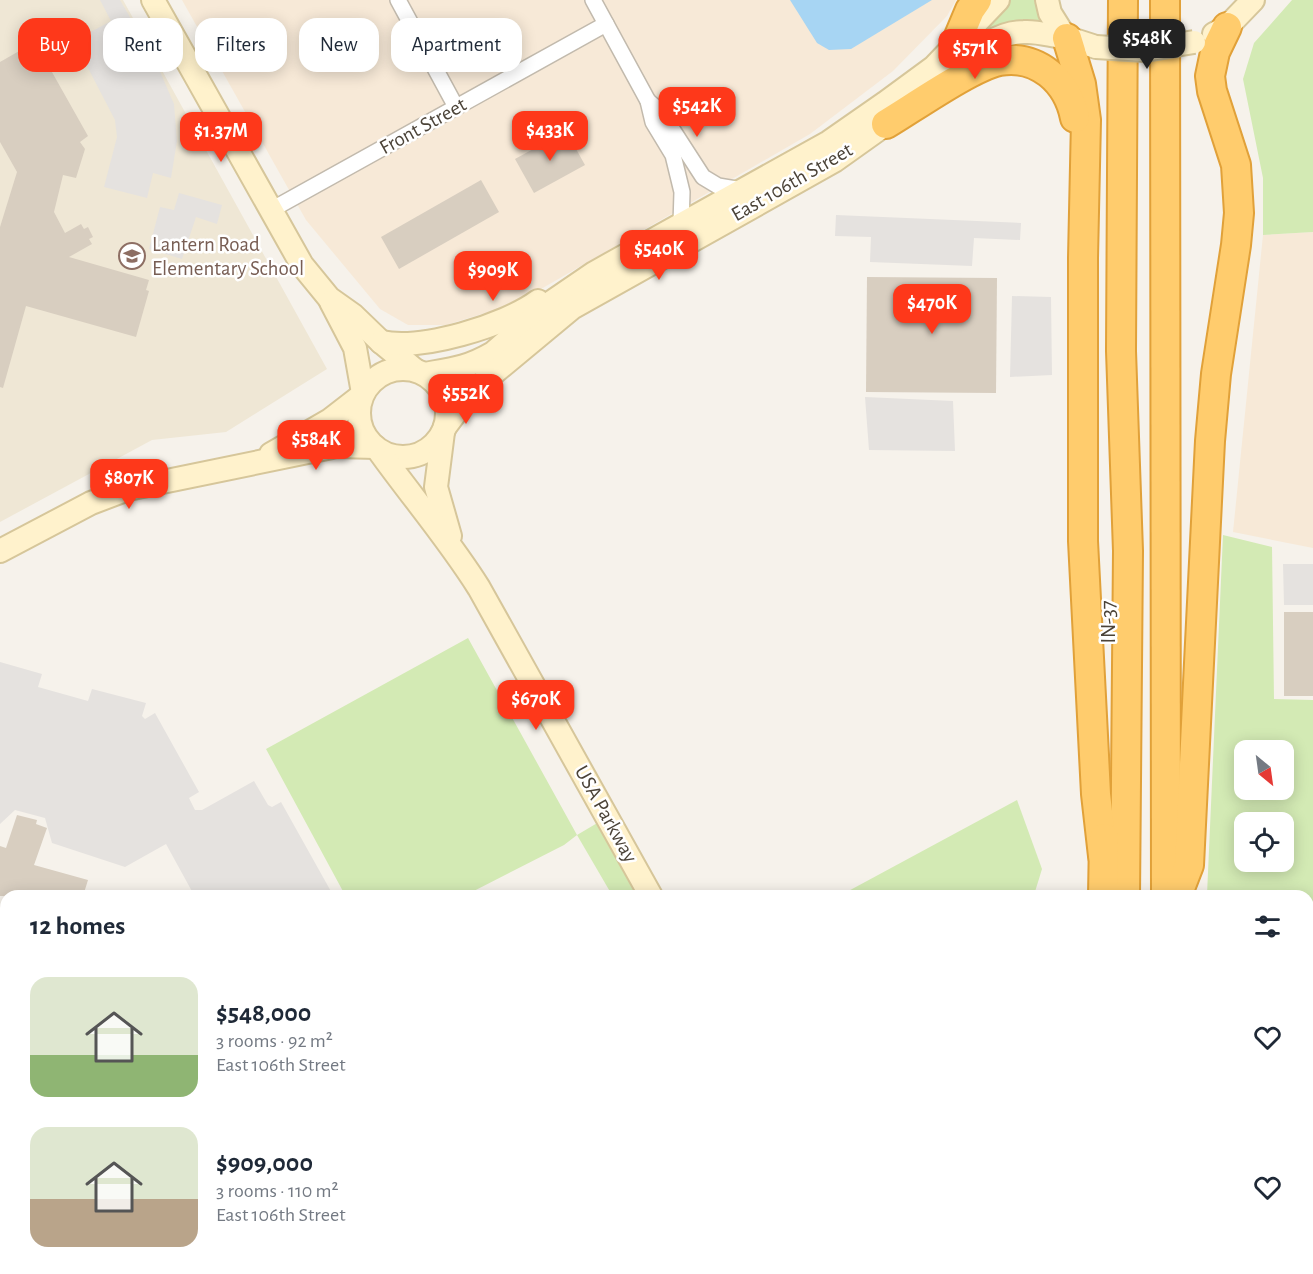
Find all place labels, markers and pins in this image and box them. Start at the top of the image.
pin: $548K [1105,19,1189,70]
pin: $571K [933,29,1017,80]
pin: $542K [655,87,739,138]
pin: $433K [508,111,592,162]
pin: $1.37M [172,112,270,163]
pin: $540K [617,230,701,281]
place label: Lantern Road Elementary School [152,234,304,279]
school or university icon: Lantern Road Elementary School [117,241,147,271]
pin: $909K [451,251,535,302]
pin: $470K [890,284,974,335]
pin: $552K [424,374,508,425]
pin: $584K [274,420,358,471]
pin: $807K [87,459,171,510]
pin: $670K [494,680,578,731]

